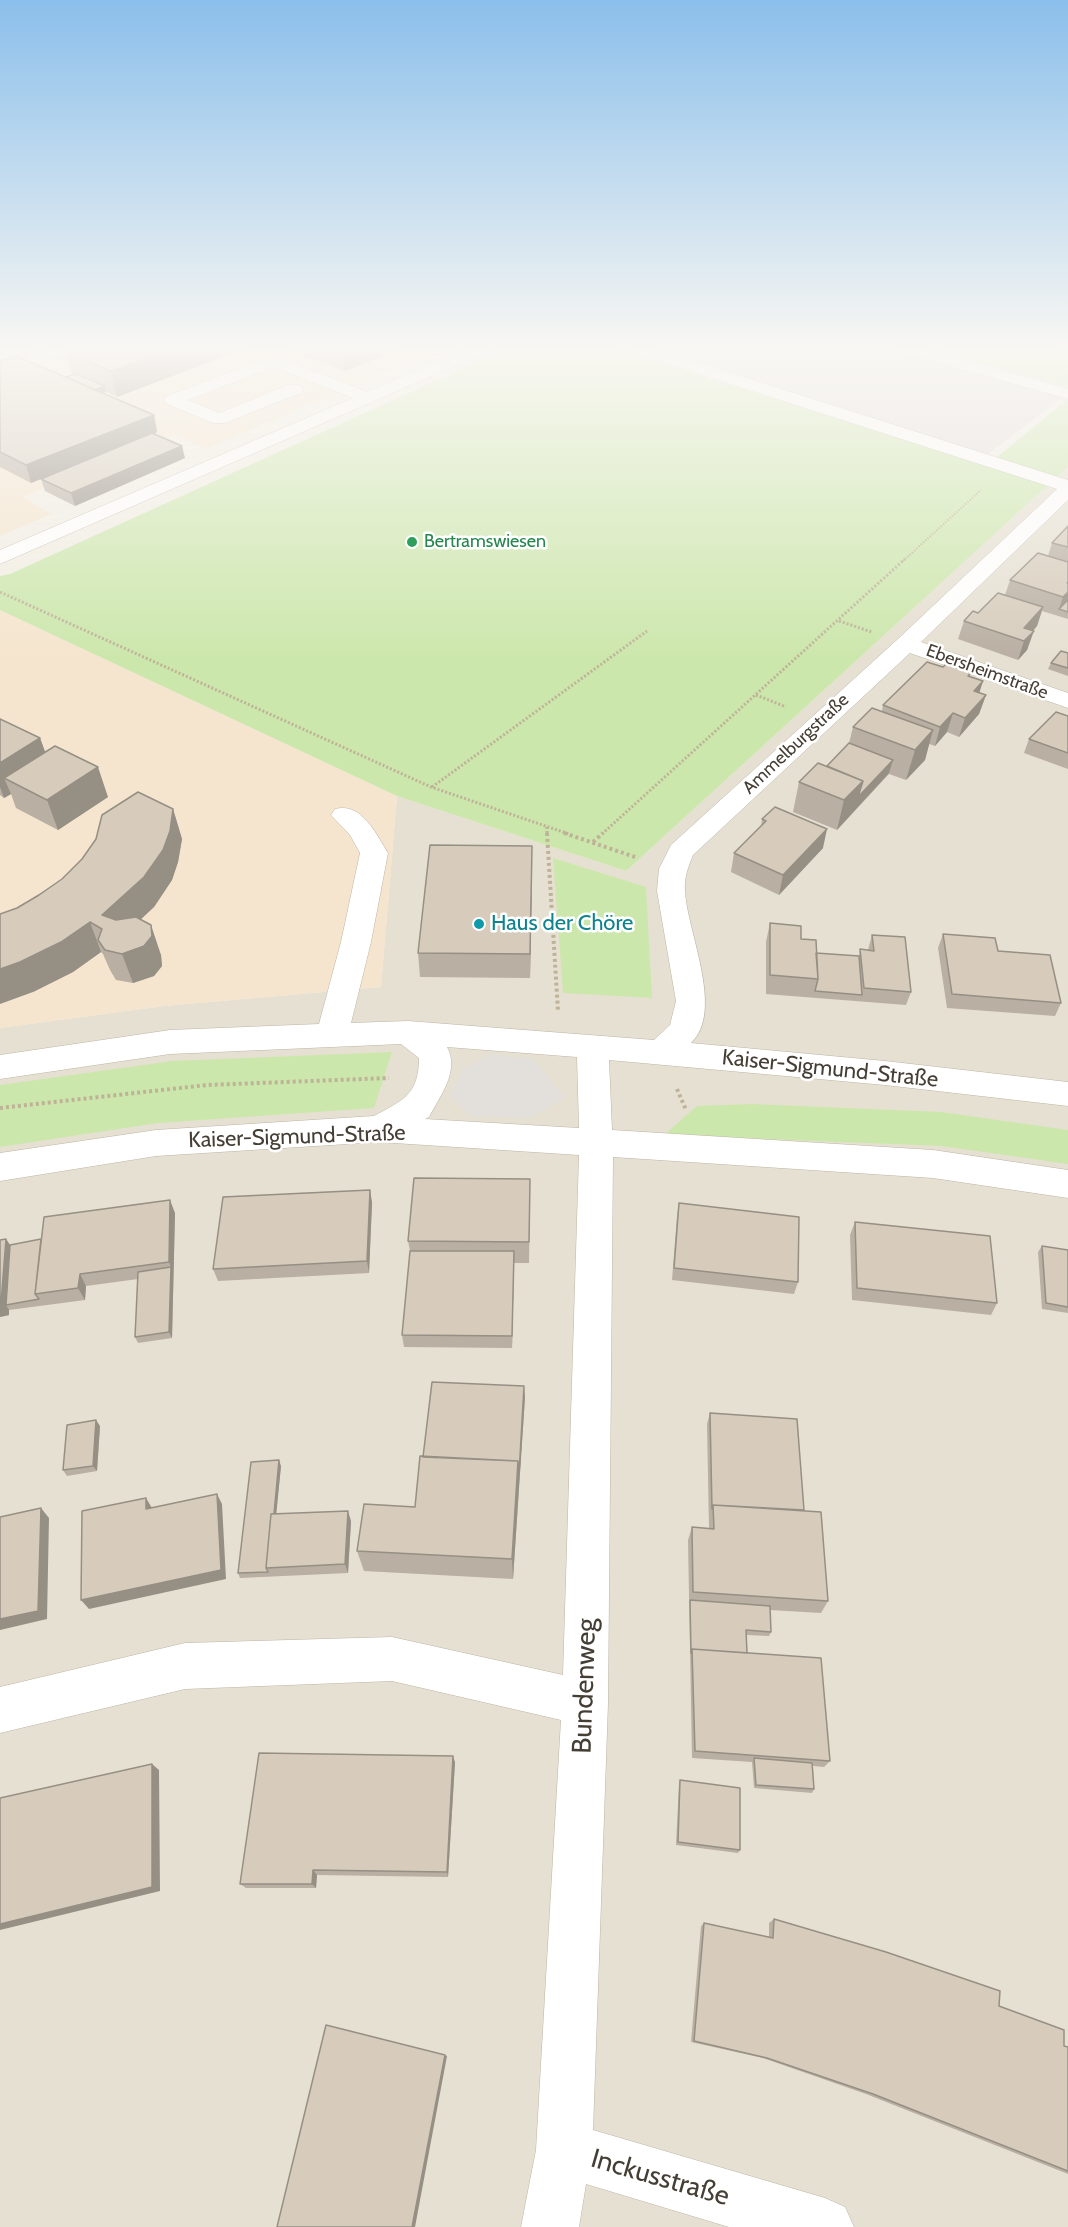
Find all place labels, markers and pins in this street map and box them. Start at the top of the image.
place label: Bertramswiesen [424,531,546,553]
marker: Bertramswiesen [405,535,419,549]
place label: Haus der Chöre [491,911,633,937]
marker: Haus der Chöre [472,917,486,931]

